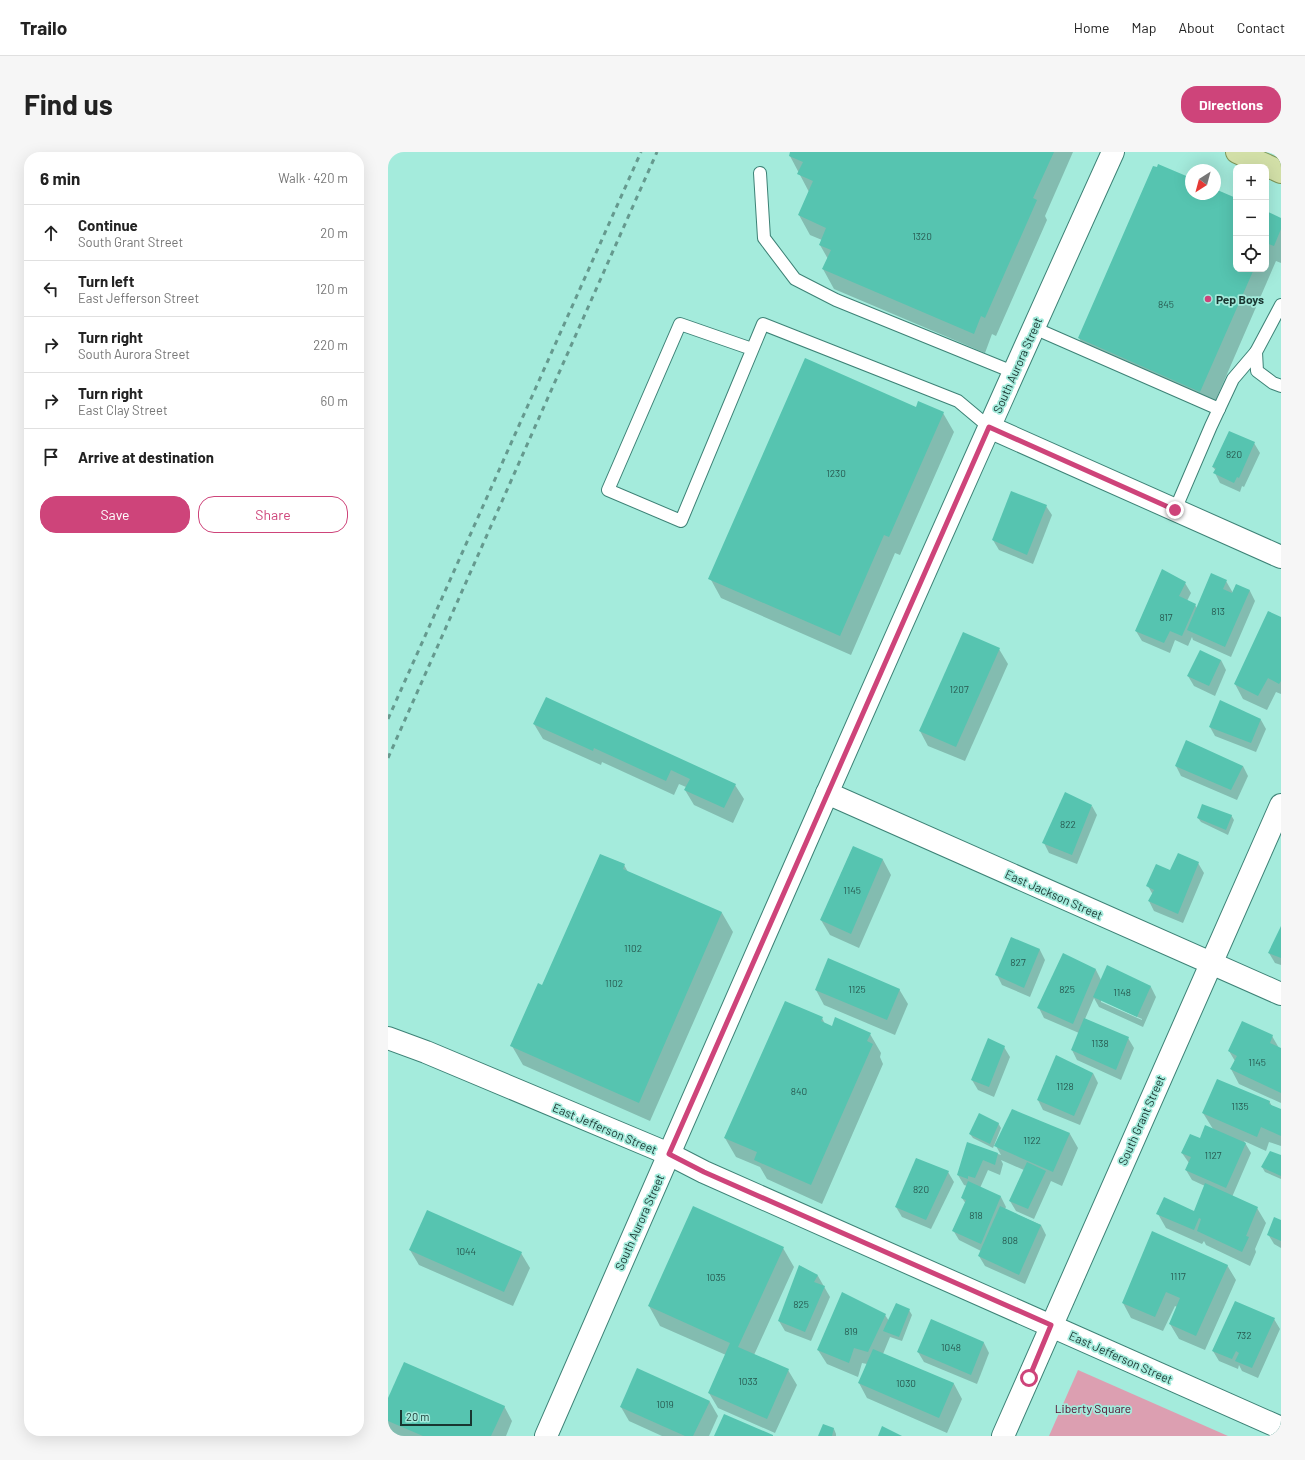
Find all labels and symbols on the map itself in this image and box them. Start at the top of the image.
north arrow [1185,164,1221,200]
house number: 1320 [912,230,932,242]
place label: Pep Boys [1216,292,1264,306]
marker: Pep Boys [1203,294,1213,304]
house number: 845 [1158,298,1174,310]
street label: South Aurora Street [990,315,1044,415]
house number: 820 [1226,448,1242,460]
house number: 1230 [826,467,846,479]
route end [1166,501,1184,519]
house number: 813 [1211,605,1225,617]
house number: 817 [1159,611,1173,623]
house number: 1207 [949,683,969,695]
house number: 822 [1060,818,1076,830]
street label: East Jackson Street [1003,866,1105,922]
house number: 1145 [843,884,861,896]
house number: 1102 [624,942,642,954]
house number: 827 [1010,956,1026,968]
house number: 1102 [605,977,623,989]
house number: 1125 [848,983,866,995]
house number: 825 [1059,983,1075,995]
house number: 1148 [1113,986,1131,998]
house number: 1138 [1091,1037,1109,1049]
house number: 1145 [1248,1056,1266,1068]
street label: South Grant Street [1115,1073,1167,1167]
house number: 1128 [1056,1080,1074,1092]
house number: 840 [791,1085,807,1097]
street label: East Jefferson Street [551,1100,659,1156]
house number: 1135 [1231,1100,1249,1112]
house number: 1122 [1023,1134,1041,1146]
house number: 1127 [1204,1149,1222,1161]
street label: South Aurora Street [612,1172,666,1272]
house number: 820 [913,1183,929,1195]
house number: 818 [969,1209,983,1221]
house number: 808 [1002,1234,1018,1246]
house number: 1044 [456,1245,476,1257]
house number: 1117 [1170,1270,1186,1282]
house number: 1035 [706,1271,726,1283]
house number: 825 [793,1298,809,1310]
house number: 819 [844,1325,858,1337]
street label: East Jefferson Street [1067,1328,1175,1386]
house number: 732 [1236,1329,1252,1341]
house number: 1048 [941,1341,961,1353]
route start [1020,1369,1038,1387]
house number: 1033 [738,1375,758,1387]
house number: 1030 [896,1377,916,1389]
house number: 1019 [656,1398,674,1410]
park label: Liberty Square [1055,1401,1131,1415]
scale bar [400,1408,472,1427]

